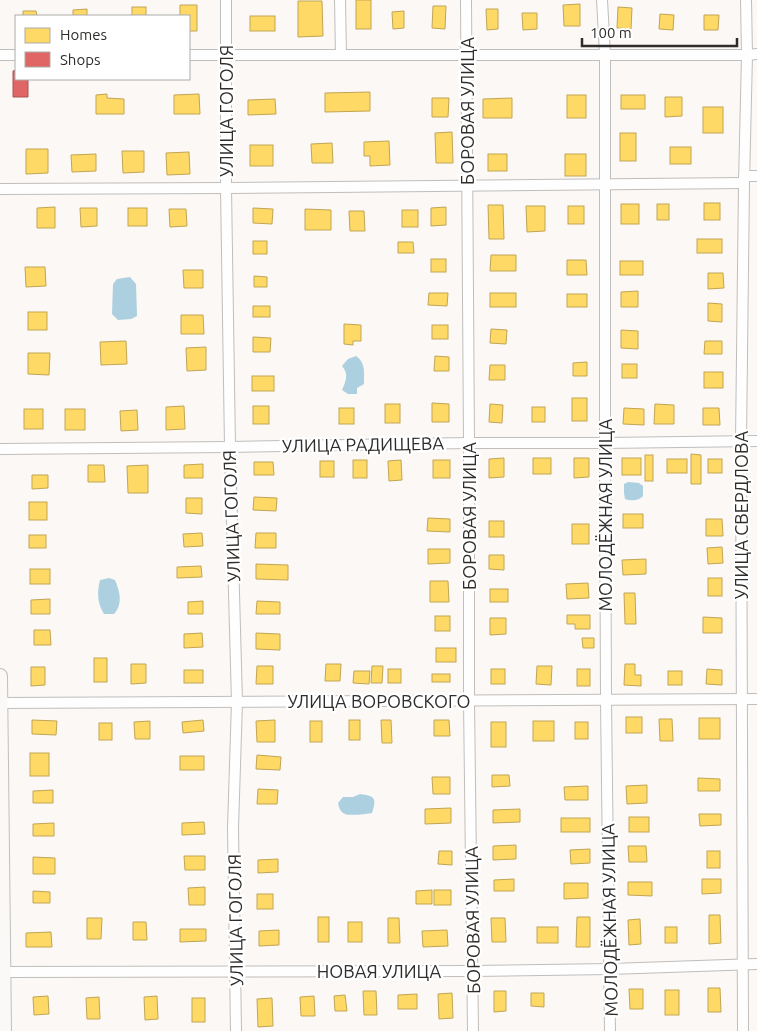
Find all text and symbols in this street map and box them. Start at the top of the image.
legend [15,15,190,80]
scale bar [582,15,737,47]
text: 100 m [590,24,632,41]
text: Homes [60,26,107,43]
street label: БОРОВАЯ УЛИЦА [457,37,477,185]
street label: УЛИЦА ГОГОЛЯ [216,45,236,177]
text: Shops [60,51,101,68]
street label: МОЛОДЁЖНАЯ УЛИЦА [595,418,615,612]
street label: УЛИЦА СВЕРДЛОВА [731,431,751,599]
street label: УЛИЦА РАДИЩЕВА [282,433,444,455]
street label: БОРОВАЯ УЛИЦА [459,442,479,590]
street label: УЛИЦА ГОГОЛЯ [219,450,243,582]
street label: УЛИЦА ВОРОВСКОГО [287,691,471,711]
street label: МОЛОДЁЖНАЯ УЛИЦА [597,823,621,1017]
street label: БОРОВАЯ УЛИЦА [461,846,483,994]
street label: УЛИЦА ГОГОЛЯ [224,854,246,986]
street label: НОВАЯ УЛИЦА [317,961,442,981]

